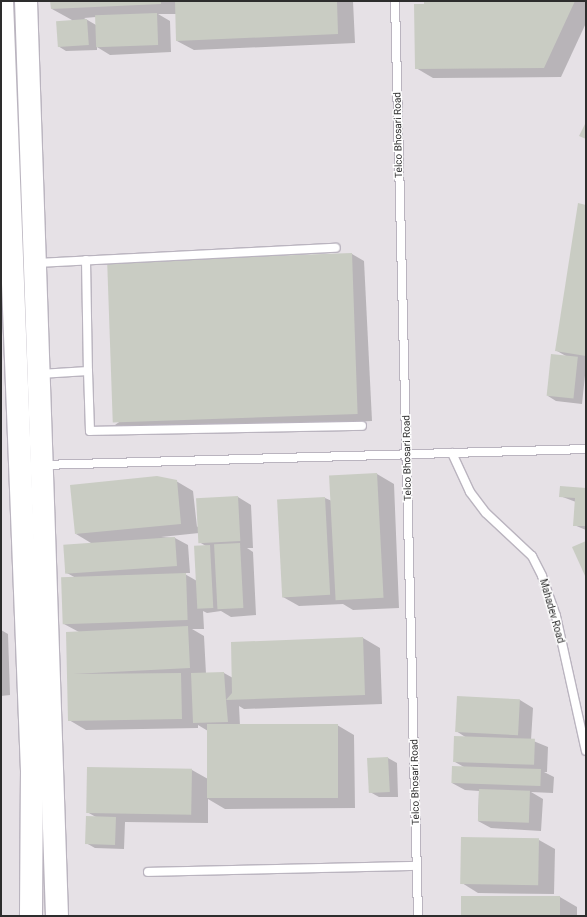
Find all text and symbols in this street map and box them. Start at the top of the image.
street label: Telco Bhosari Road [391,92,405,178]
street label: Telco Bhosari Road [400,415,414,501]
street label: Mahadev Road [537,577,567,645]
street label: Telco Bhosari Road [408,739,422,825]

